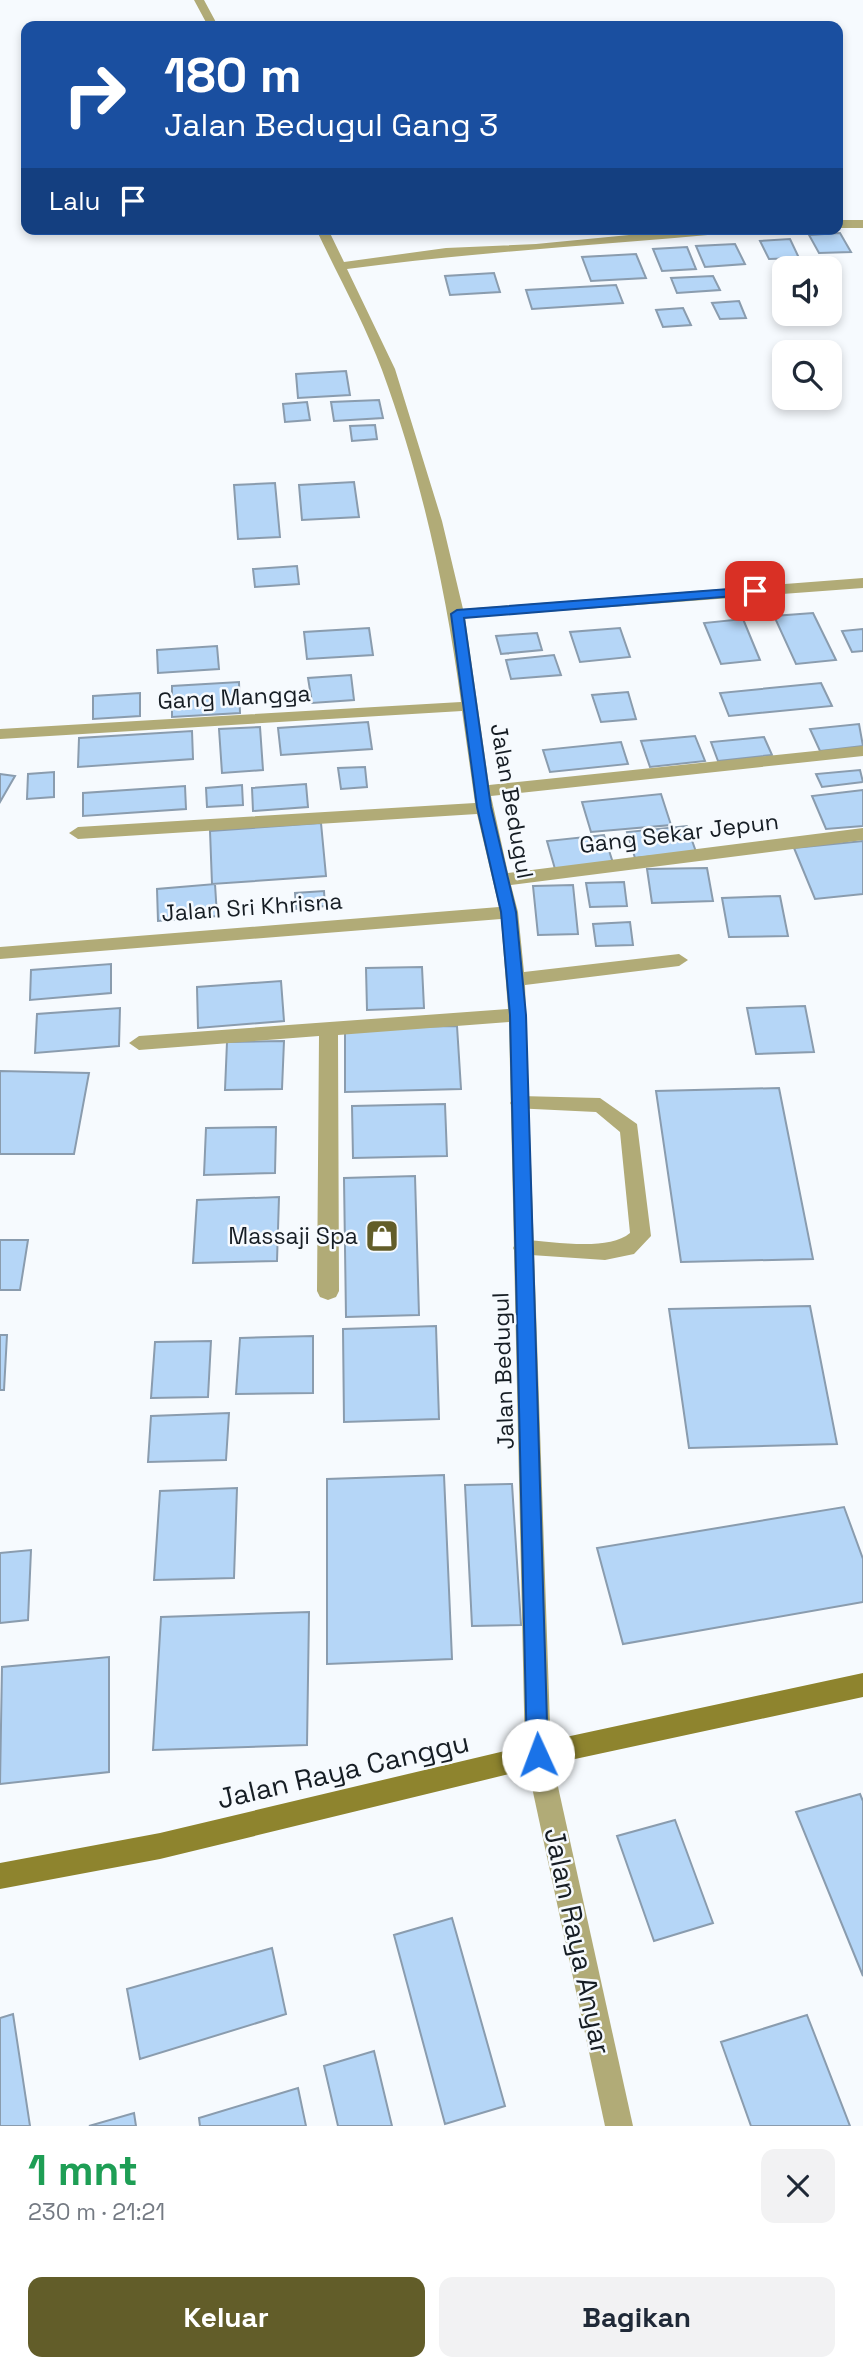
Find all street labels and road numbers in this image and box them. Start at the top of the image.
street label: Gang Mangga [157,678,311,716]
street label: Jalan Bedugul [484,721,540,881]
street label: Gang Sekar Jepun [578,806,780,860]
street label: Jalan Sri Khrisna [160,886,344,928]
street label: Jalan Bedugul [485,1292,521,1450]
street label: Jalan Raya Canggu [213,1723,473,1817]
street label: Jalan Raya Anyar [536,1824,620,2058]

